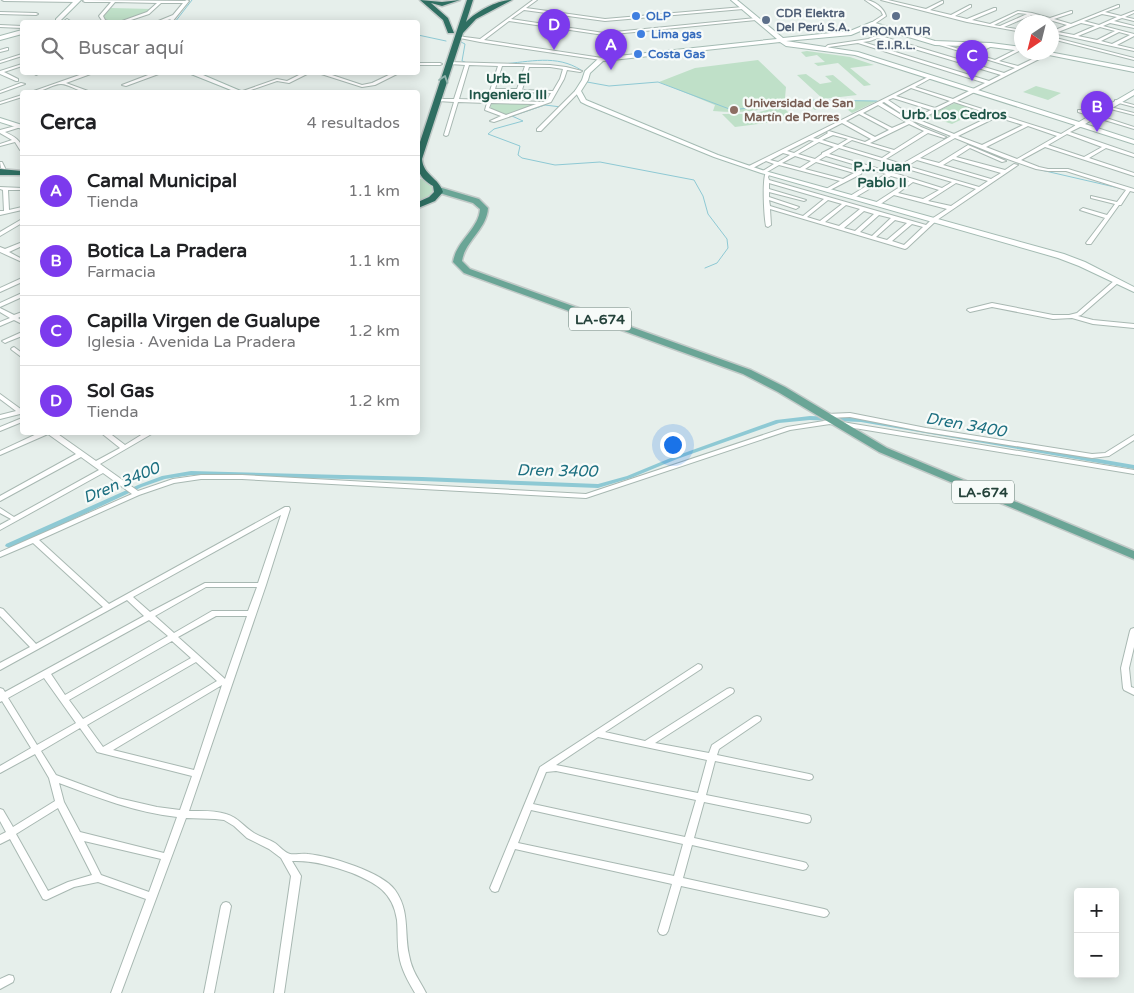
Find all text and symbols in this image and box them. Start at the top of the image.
place label: CDR Elektra Del Perú S.A. [776,6,850,34]
pin: D [538,9,570,50]
place label: OLP [646,9,671,23]
marker: OLP [630,10,642,22]
marker: PRONATUR E.I.R.L. [890,10,902,22]
marker: CDR Elektra Del Perú S.A. [760,14,772,26]
north arrow [1014,15,1059,60]
search box [20,20,420,75]
place label: PRONATUR E.I.R.L. [861,24,931,52]
place label: Lima gas [651,27,702,42]
marker: Lima gas [635,28,647,40]
pin: A [595,29,627,70]
icon: search [38,34,66,62]
text: Buscar aquí [78,37,184,59]
pin: C [956,40,988,81]
place label: Costa Gas [648,47,705,61]
marker: Costa Gas [632,48,644,60]
district label: Urb. El Ingeniero III [469,70,547,103]
one-way arrow [438,76,448,84]
pin: B [1081,91,1113,132]
place label: Universidad de San Martín de Porres [744,96,854,124]
marker: Universidad de San Martín de Porres [728,104,740,116]
district label: Urb. Los Cedros [901,106,1007,123]
text: Cerca [40,110,97,135]
text: 4 resultados [307,113,400,133]
district label: P.J. Juan Pablo II [853,158,911,191]
text: Camal Municipal [87,170,237,192]
text: A [50,181,62,201]
text: 1.1 km [348,181,400,201]
text: Tienda [87,192,138,212]
text: Botica La Pradera [87,240,247,262]
text: B [50,251,62,271]
text: 1.1 km [348,251,400,271]
text: Farmacia [87,262,156,282]
road number: LA-674 [569,308,631,330]
text: Capilla Virgen de Gualupe [87,310,320,332]
text: C [50,321,62,341]
text: 1.2 km [348,321,400,341]
text: Iglesia · Avenida La Pradera [87,332,296,352]
text: Sol Gas [87,380,154,402]
text: D [50,391,62,411]
text: 1.2 km [348,391,400,411]
text: Tienda [87,402,138,422]
water label: Dren 3400 [924,408,1009,442]
your location [660,432,686,458]
water label: Dren 3400 [80,457,164,508]
water label: Dren 3400 [516,460,600,482]
road number: LA-674 [952,481,1014,504]
map controls [1074,888,1119,978]
button: + [1074,888,1119,933]
button: − [1074,933,1119,978]

